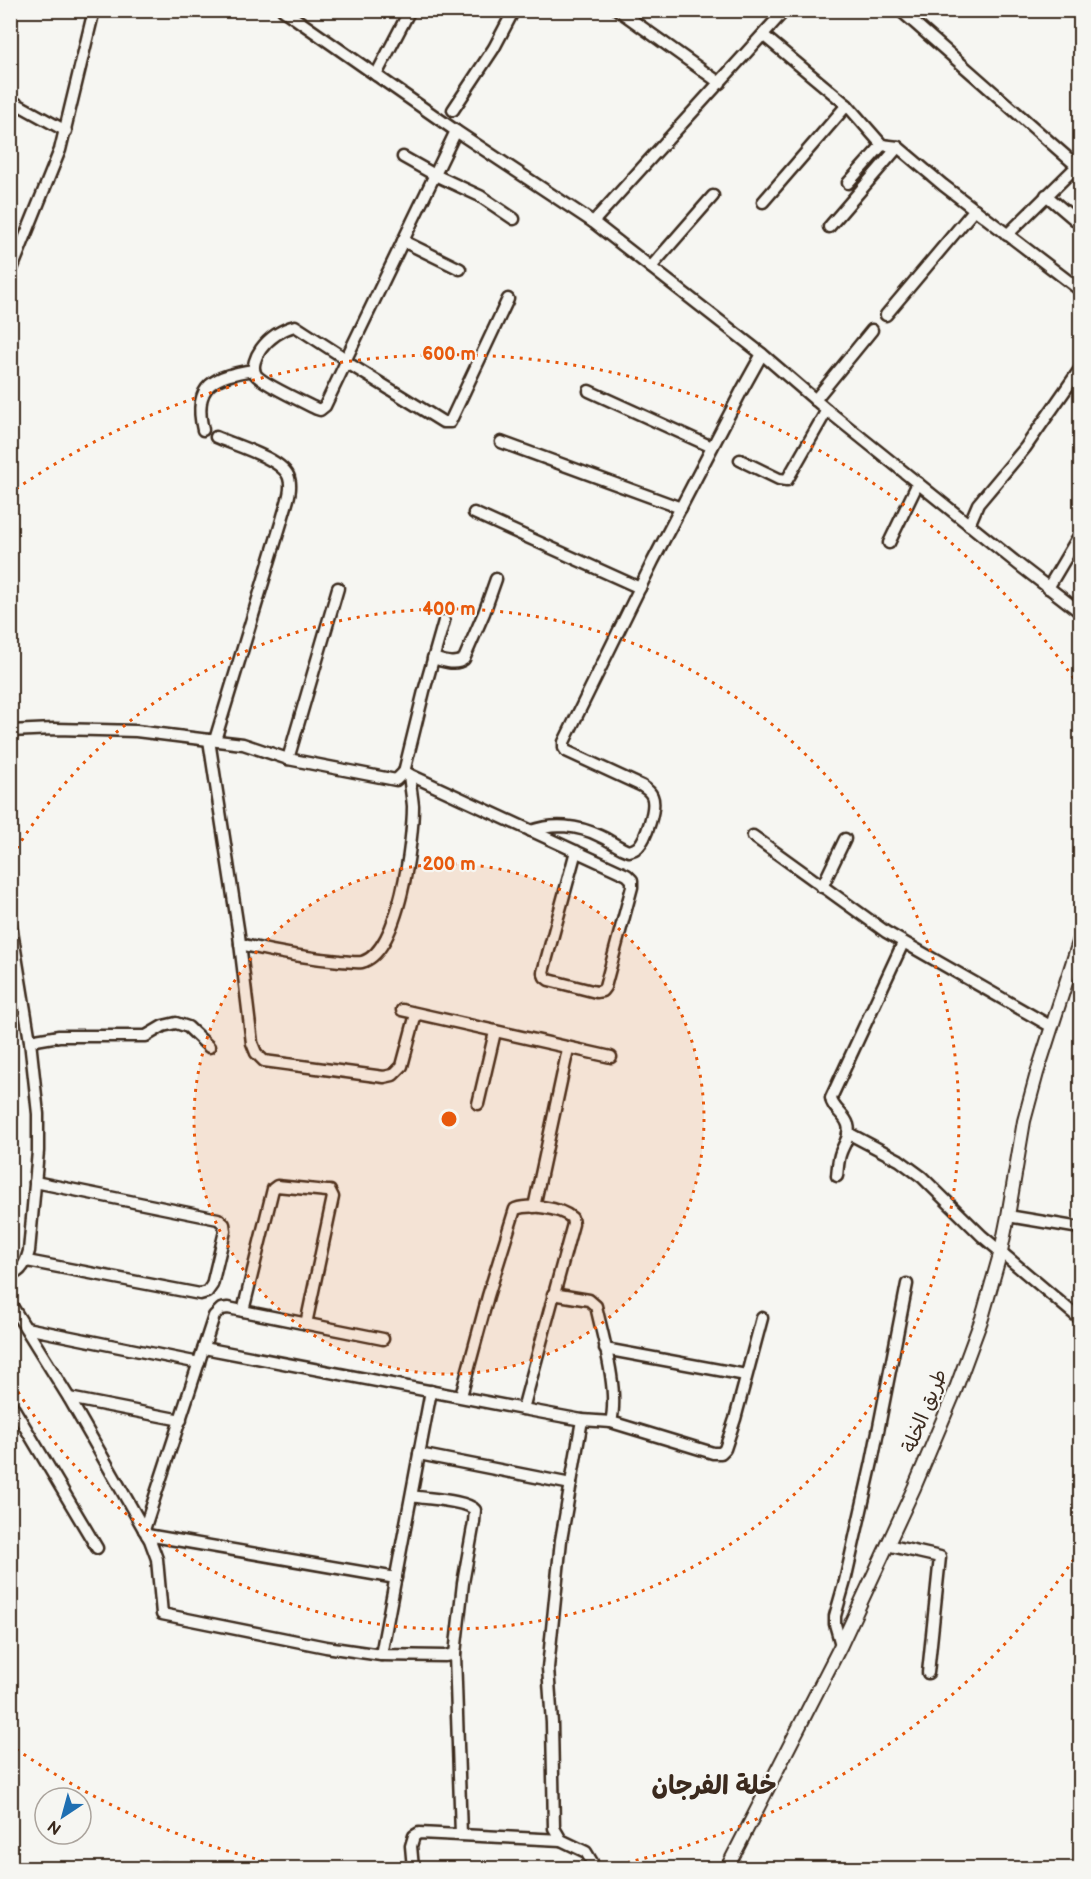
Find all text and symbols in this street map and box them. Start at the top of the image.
text: 600 m [422,344,476,365]
text: 400 m [422,599,476,620]
text: 200 m [422,854,476,875]
centre of rings [439,1109,459,1129]
street label: طريق الخلة [897,1366,953,1456]
district label: خلة الفرجان [652,1771,776,1802]
north arrow [33,1786,93,1846]
text: N [45,1816,66,1838]

